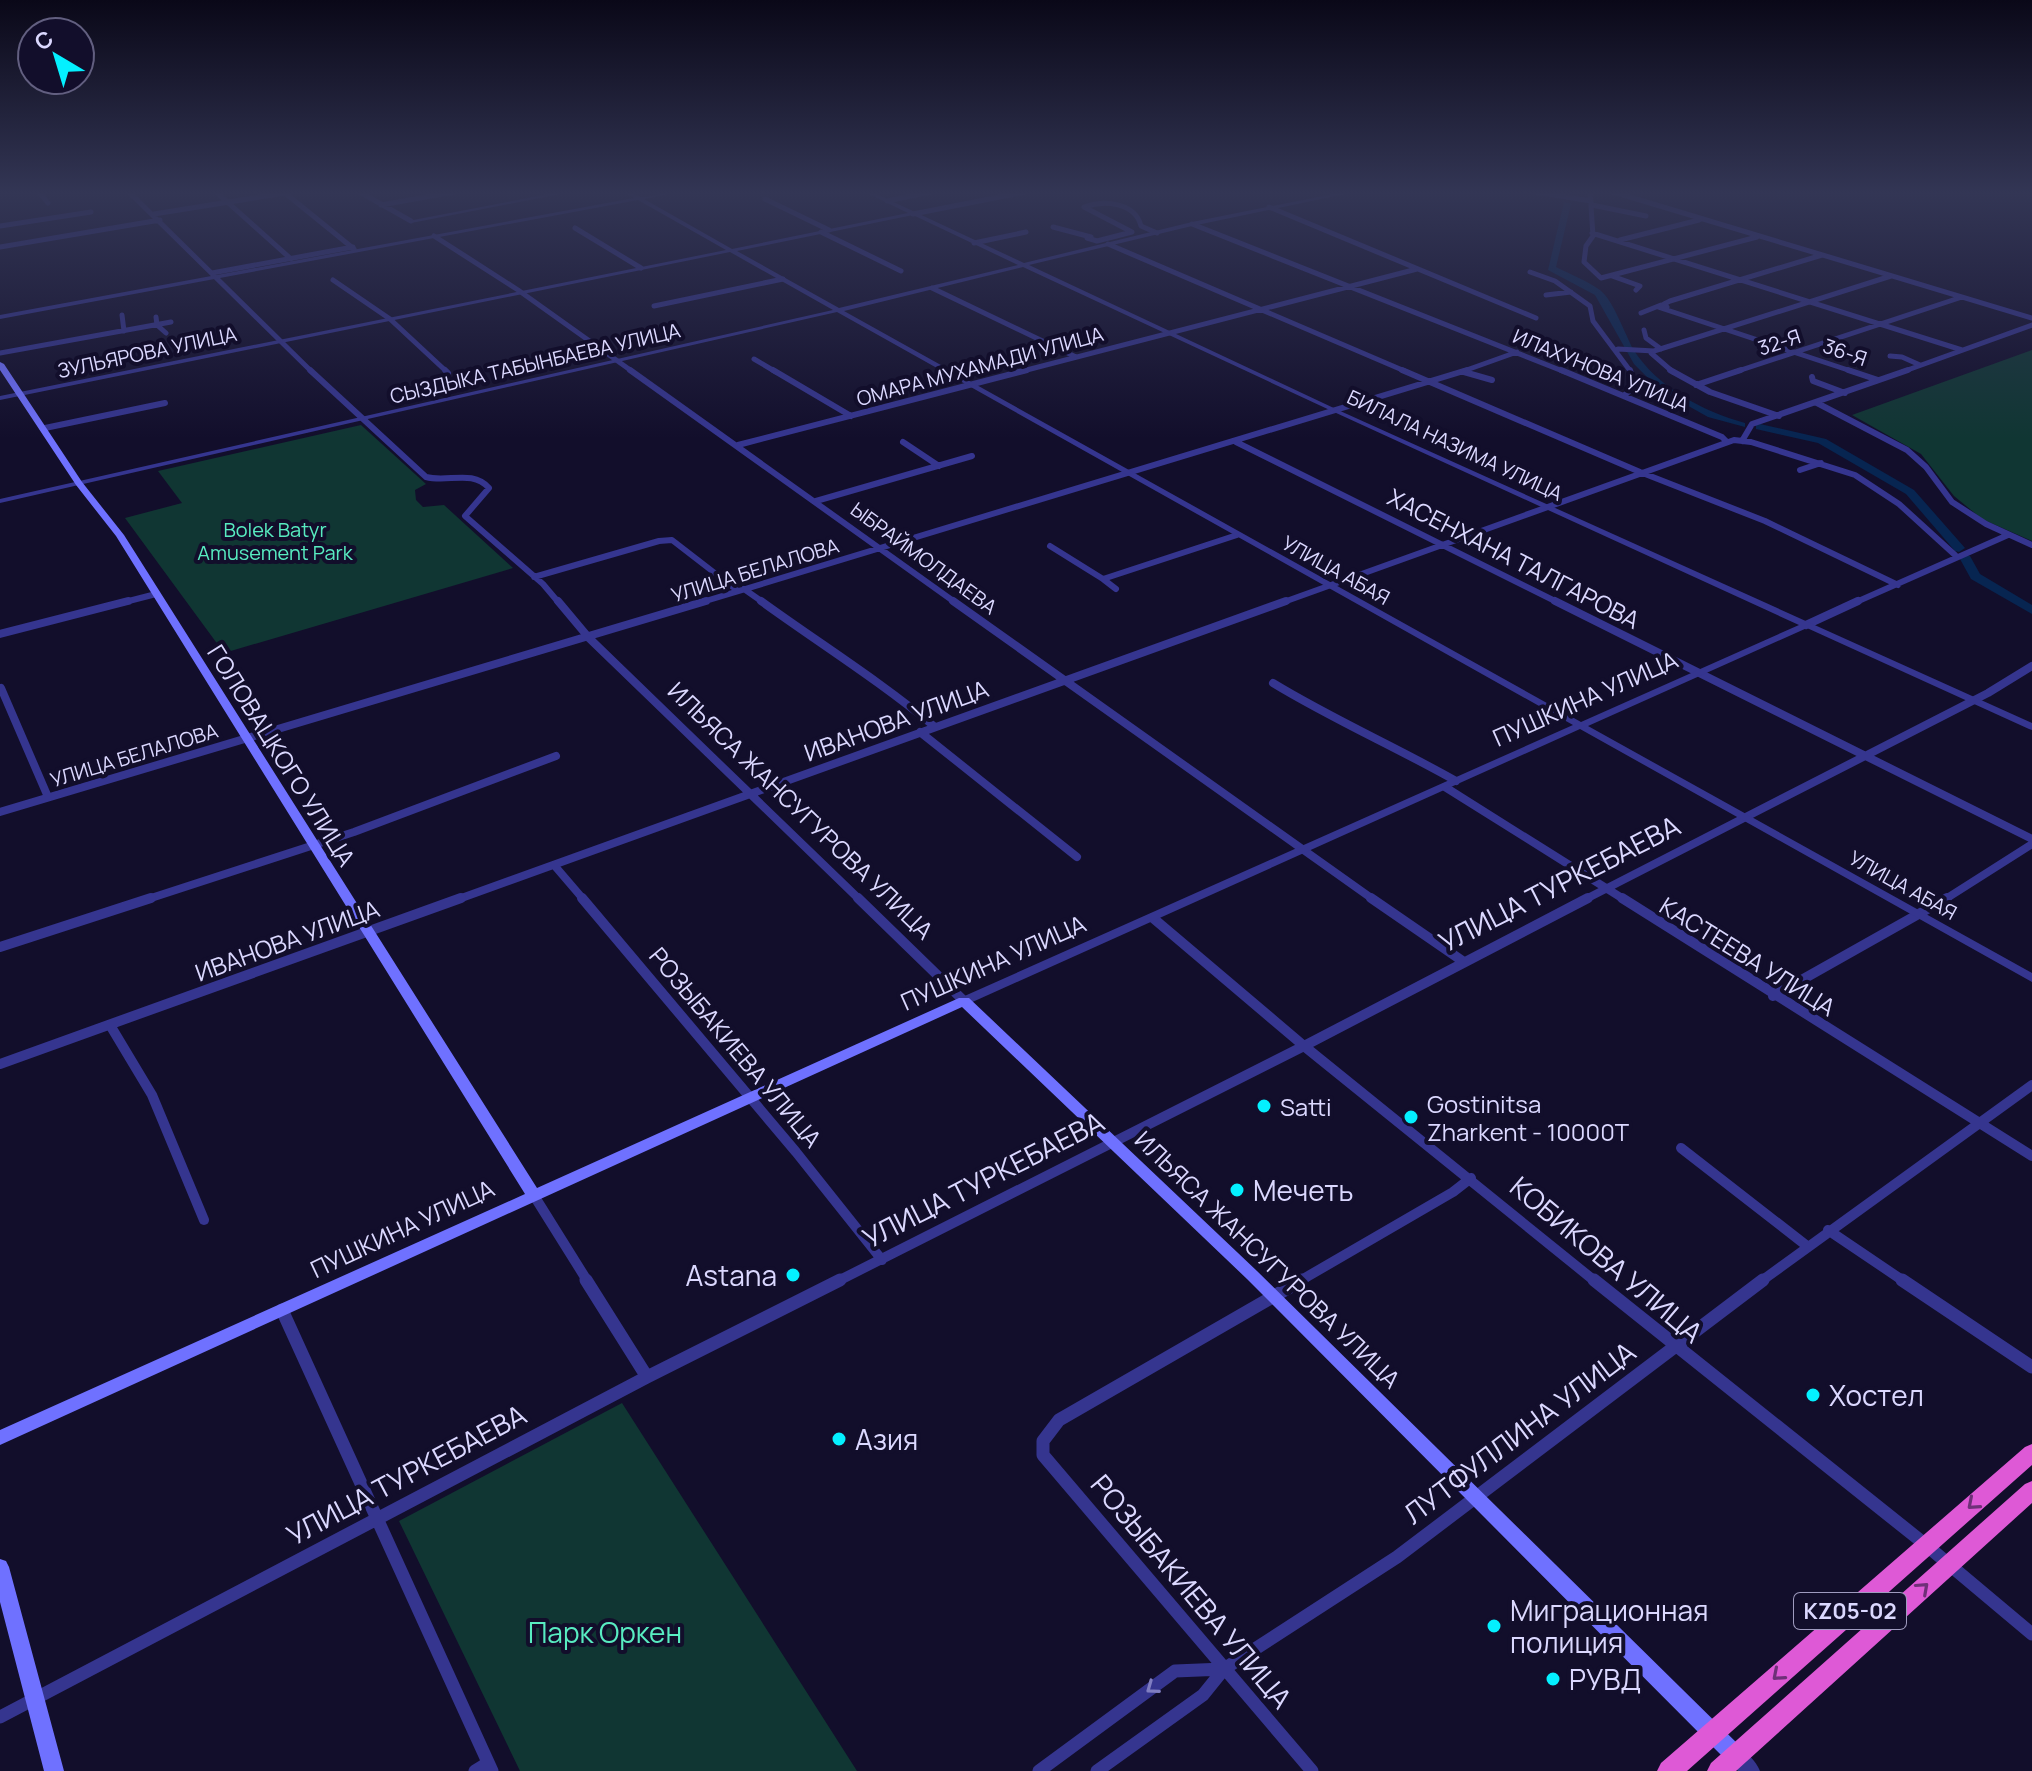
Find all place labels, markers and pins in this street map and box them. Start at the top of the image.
place label: Gostinitsa Zharkent - 10000T [1427,1087,1630,1148]
place label: Satti [1280,1090,1332,1123]
marker: Satti [1255,1097,1273,1115]
marker: Gostinitsa Zharkent - 10000T [1402,1108,1420,1126]
place label: Мечеть [1253,1171,1353,1209]
marker: Мечеть [1228,1181,1246,1199]
place label: Astana [686,1256,777,1294]
marker: Astana [784,1266,802,1284]
place label: Хостел [1829,1376,1924,1414]
marker: Хостел [1804,1386,1822,1404]
place label: Азия [855,1420,918,1458]
marker: Азия [830,1430,848,1448]
place label: Миграционная полиция [1510,1591,1709,1661]
marker: Миграционная полиция [1485,1617,1503,1635]
place label: РУВД [1569,1660,1641,1698]
marker: РУВД [1544,1670,1562,1688]

